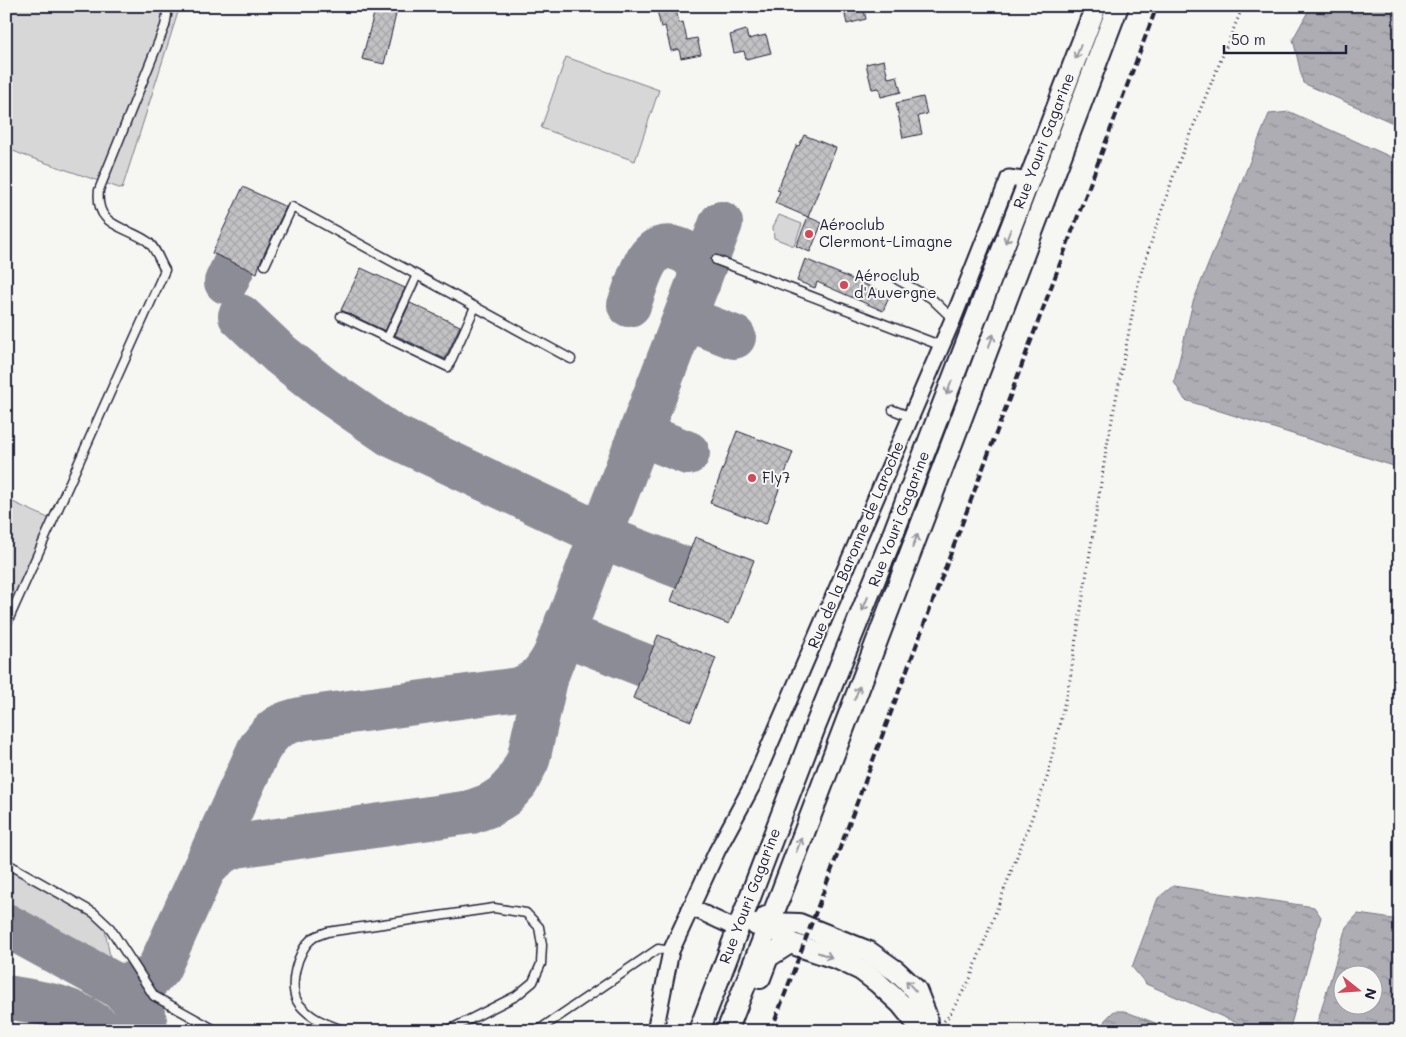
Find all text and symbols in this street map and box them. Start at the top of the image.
scale bar [1224,22,1346,54]
text: 50 m [1231,29,1266,49]
one-way arrow [1073,44,1082,59]
street label: Rue Youri Gagarine [1008,70,1078,211]
place label: Aéroclub Clermont-Limagne [819,214,952,251]
marker: Aéroclub Clermont-Limagne [803,228,815,240]
one-way arrow [1003,228,1012,243]
place label: Aéroclub d'Auvergne [854,265,936,302]
marker: Aéroclub d'Auvergne [838,279,850,291]
one-way arrow [987,333,996,349]
one-way arrow [944,380,954,395]
street label: Rue de la Baronne de Laroche [802,438,908,651]
street label: Rue Youri Gagarine [863,448,933,589]
place label: Fly7 [762,467,790,487]
marker: Fly7 [746,472,758,484]
one-way arrow [911,534,920,549]
one-way arrow [859,597,868,612]
one-way arrow [853,686,862,701]
street label: Rue Youri Gagarine [714,825,784,966]
one-way arrow [795,838,804,853]
one-way arrow [817,950,833,960]
north arrow [1334,964,1384,1014]
one-way arrow [905,980,917,993]
text: N [1360,986,1382,1002]

